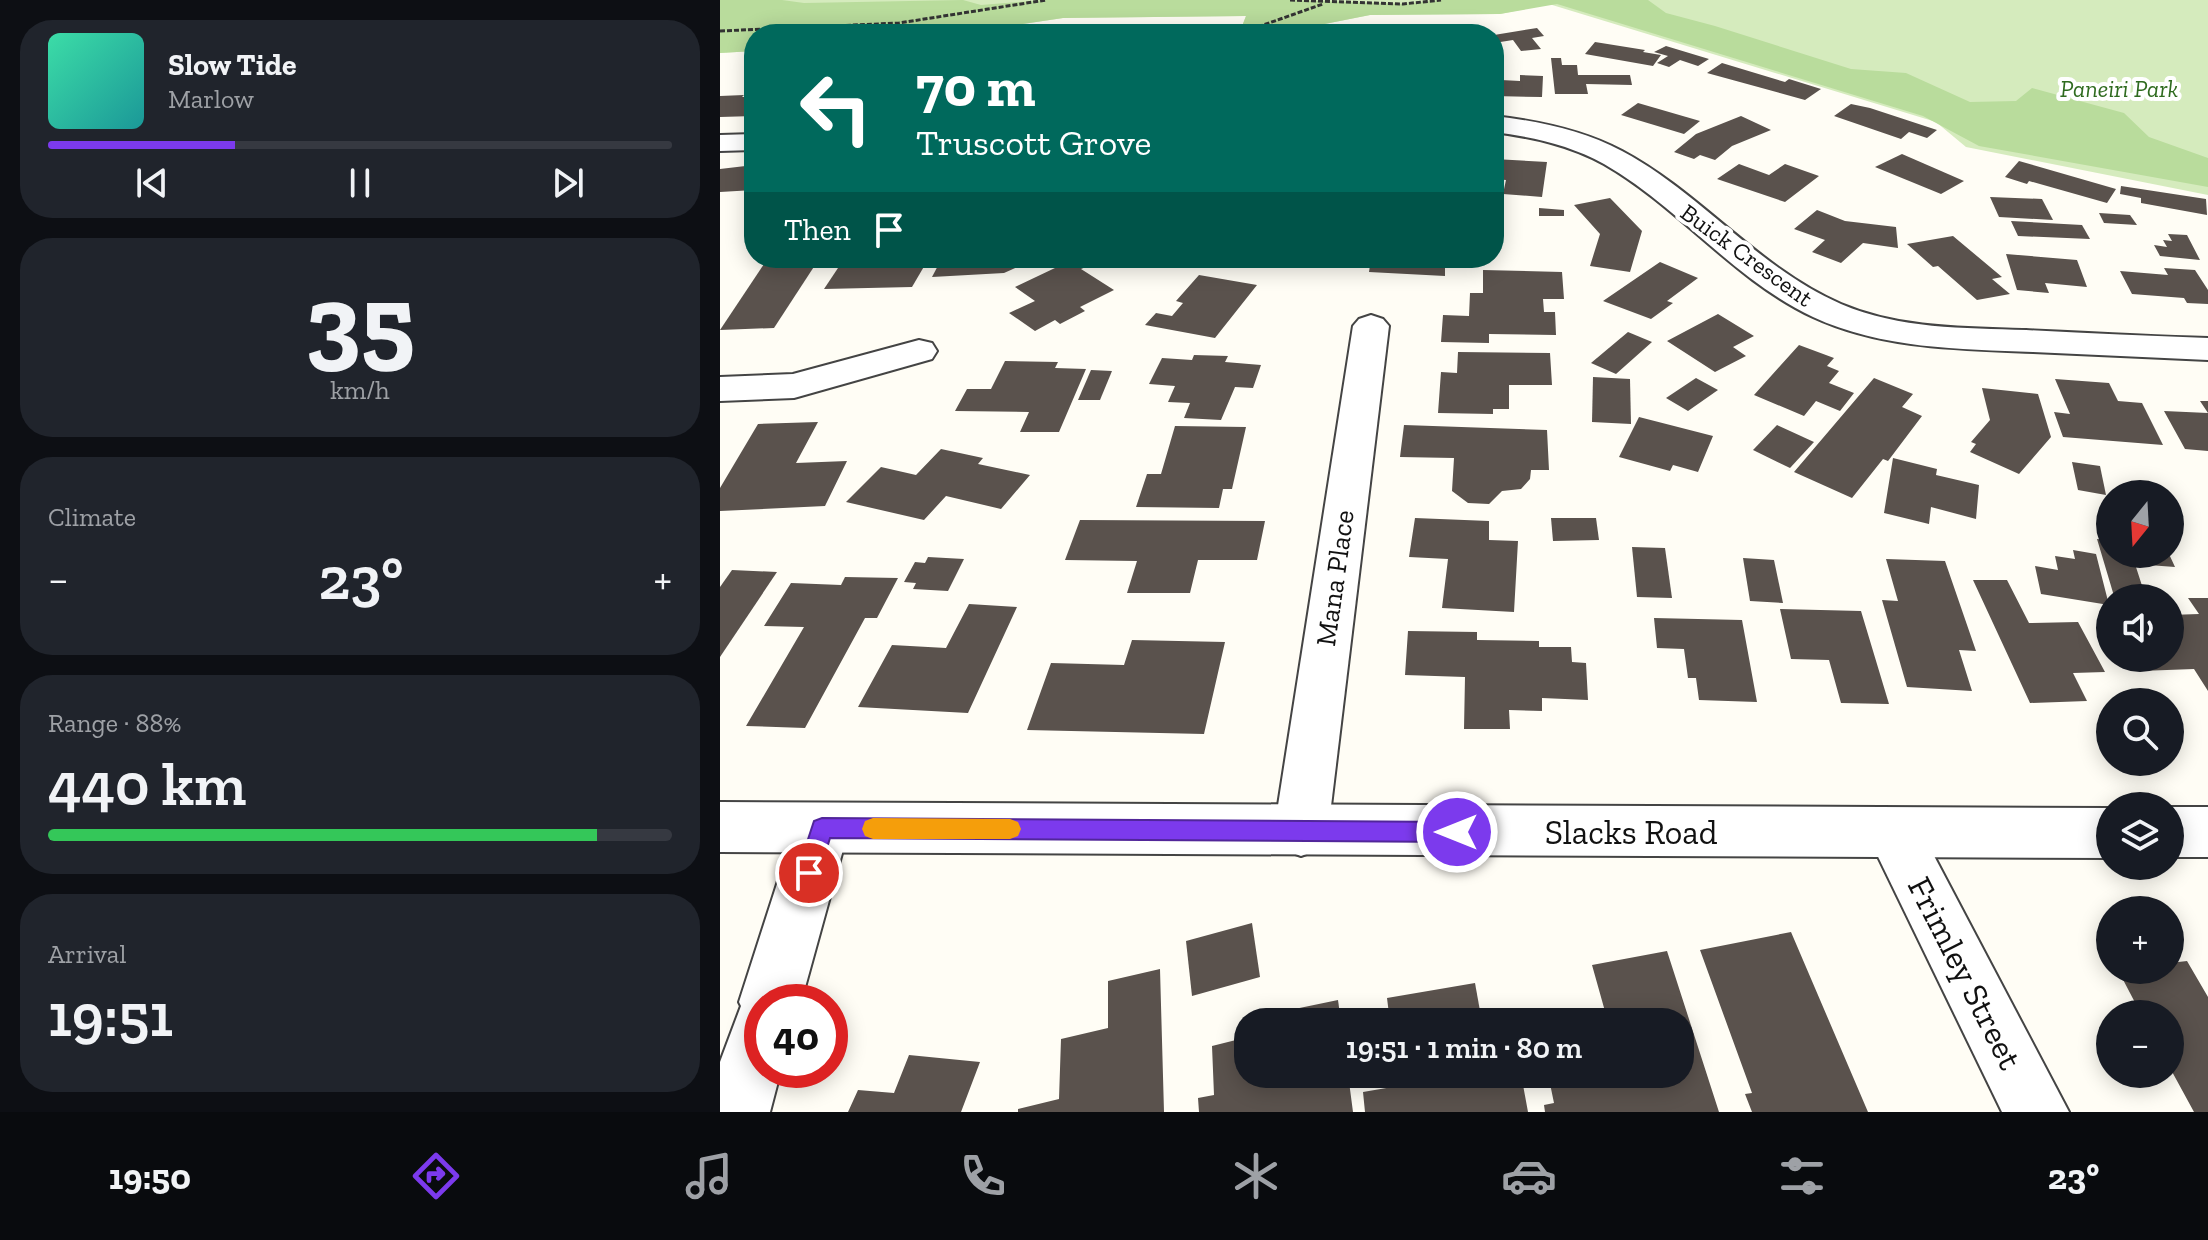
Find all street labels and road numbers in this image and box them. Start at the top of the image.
street label: Buick Crescent [1675,197,1819,313]
street label: Mana Place [1309,508,1361,648]
street label: Slacks Road [1545,812,1718,853]
street label: Frimley Street [1899,870,2031,1076]

